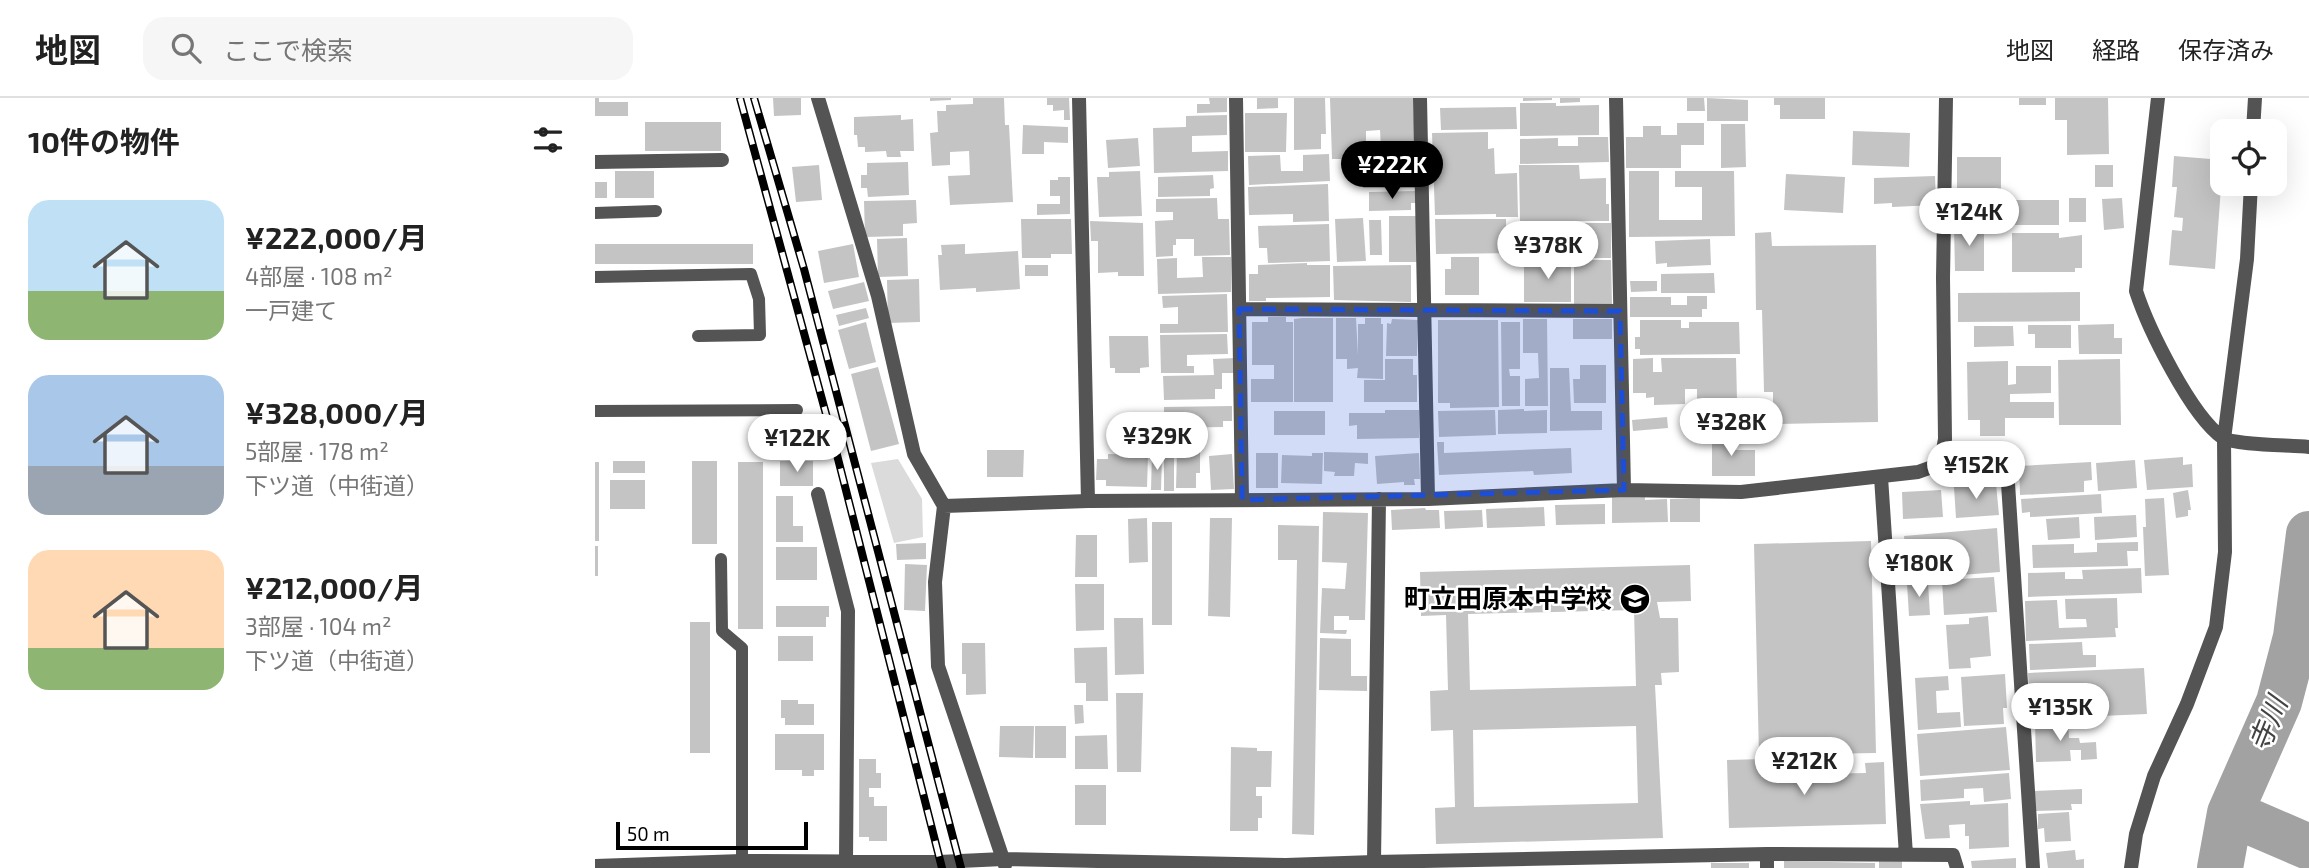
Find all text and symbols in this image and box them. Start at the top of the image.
search box [143,17,633,80]
text: 地図 [35,29,101,69]
icon: search [167,29,205,67]
text: ここで検索 [223,34,353,65]
text: 地図 [2006,35,2054,64]
text: 経路 [2092,35,2140,64]
text: 保存済み [2178,35,2274,64]
map controls [2210,119,2287,196]
button: locate [2210,119,2287,196]
icon: filters [529,121,567,159]
text: 10件の物件 [28,123,180,159]
pin: ¥222K [1343,141,1441,201]
text: ¥222K [1357,150,1427,178]
pin: ¥124K [1920,188,2018,248]
text: ¥124K [1935,197,2003,225]
text: ¥222,000/月 [245,219,428,255]
pin: ¥378K [1499,222,1597,281]
icon: home [84,228,168,312]
text: ¥378K [1513,230,1583,258]
text: 4部屋 · 108 m² [245,262,393,290]
text: 一戸建て [245,296,337,324]
text: ¥328,000/月 [245,394,429,430]
pin: ¥328K [1682,398,1780,458]
icon: home [84,403,168,487]
text: ¥328K [1696,407,1766,435]
pin: ¥329K [1108,412,1206,472]
pin: ¥122K [748,414,846,474]
text: ¥329K [1122,421,1192,449]
text: ¥122K [764,423,830,451]
text: 5部屋 · 178 m² [245,437,389,465]
pin: ¥152K [1927,442,2025,501]
text: ¥152K [1943,450,2009,478]
text: 下ツ道（中街道） [245,471,429,499]
pin: ¥180K [1870,540,1968,599]
text: ¥180K [1885,548,1953,576]
text: ¥212,000/月 [245,569,423,605]
icon: home [84,578,168,662]
place label: 町立田原本中学校 [1404,582,1612,613]
school or university icon: 町立田原本中学校 [1618,582,1652,616]
text: 3部屋 · 104 m² [245,612,391,640]
text: 下ツ道（中街道） [245,646,429,674]
pin: ¥135K [2011,684,2109,743]
water label: 寺川 [2241,689,2294,756]
text: ¥135K [2027,692,2093,720]
pin: ¥212K [1755,738,1853,797]
text: ¥212K [1771,746,1837,774]
scale bar [616,819,809,851]
text: 50 m [627,822,670,845]

